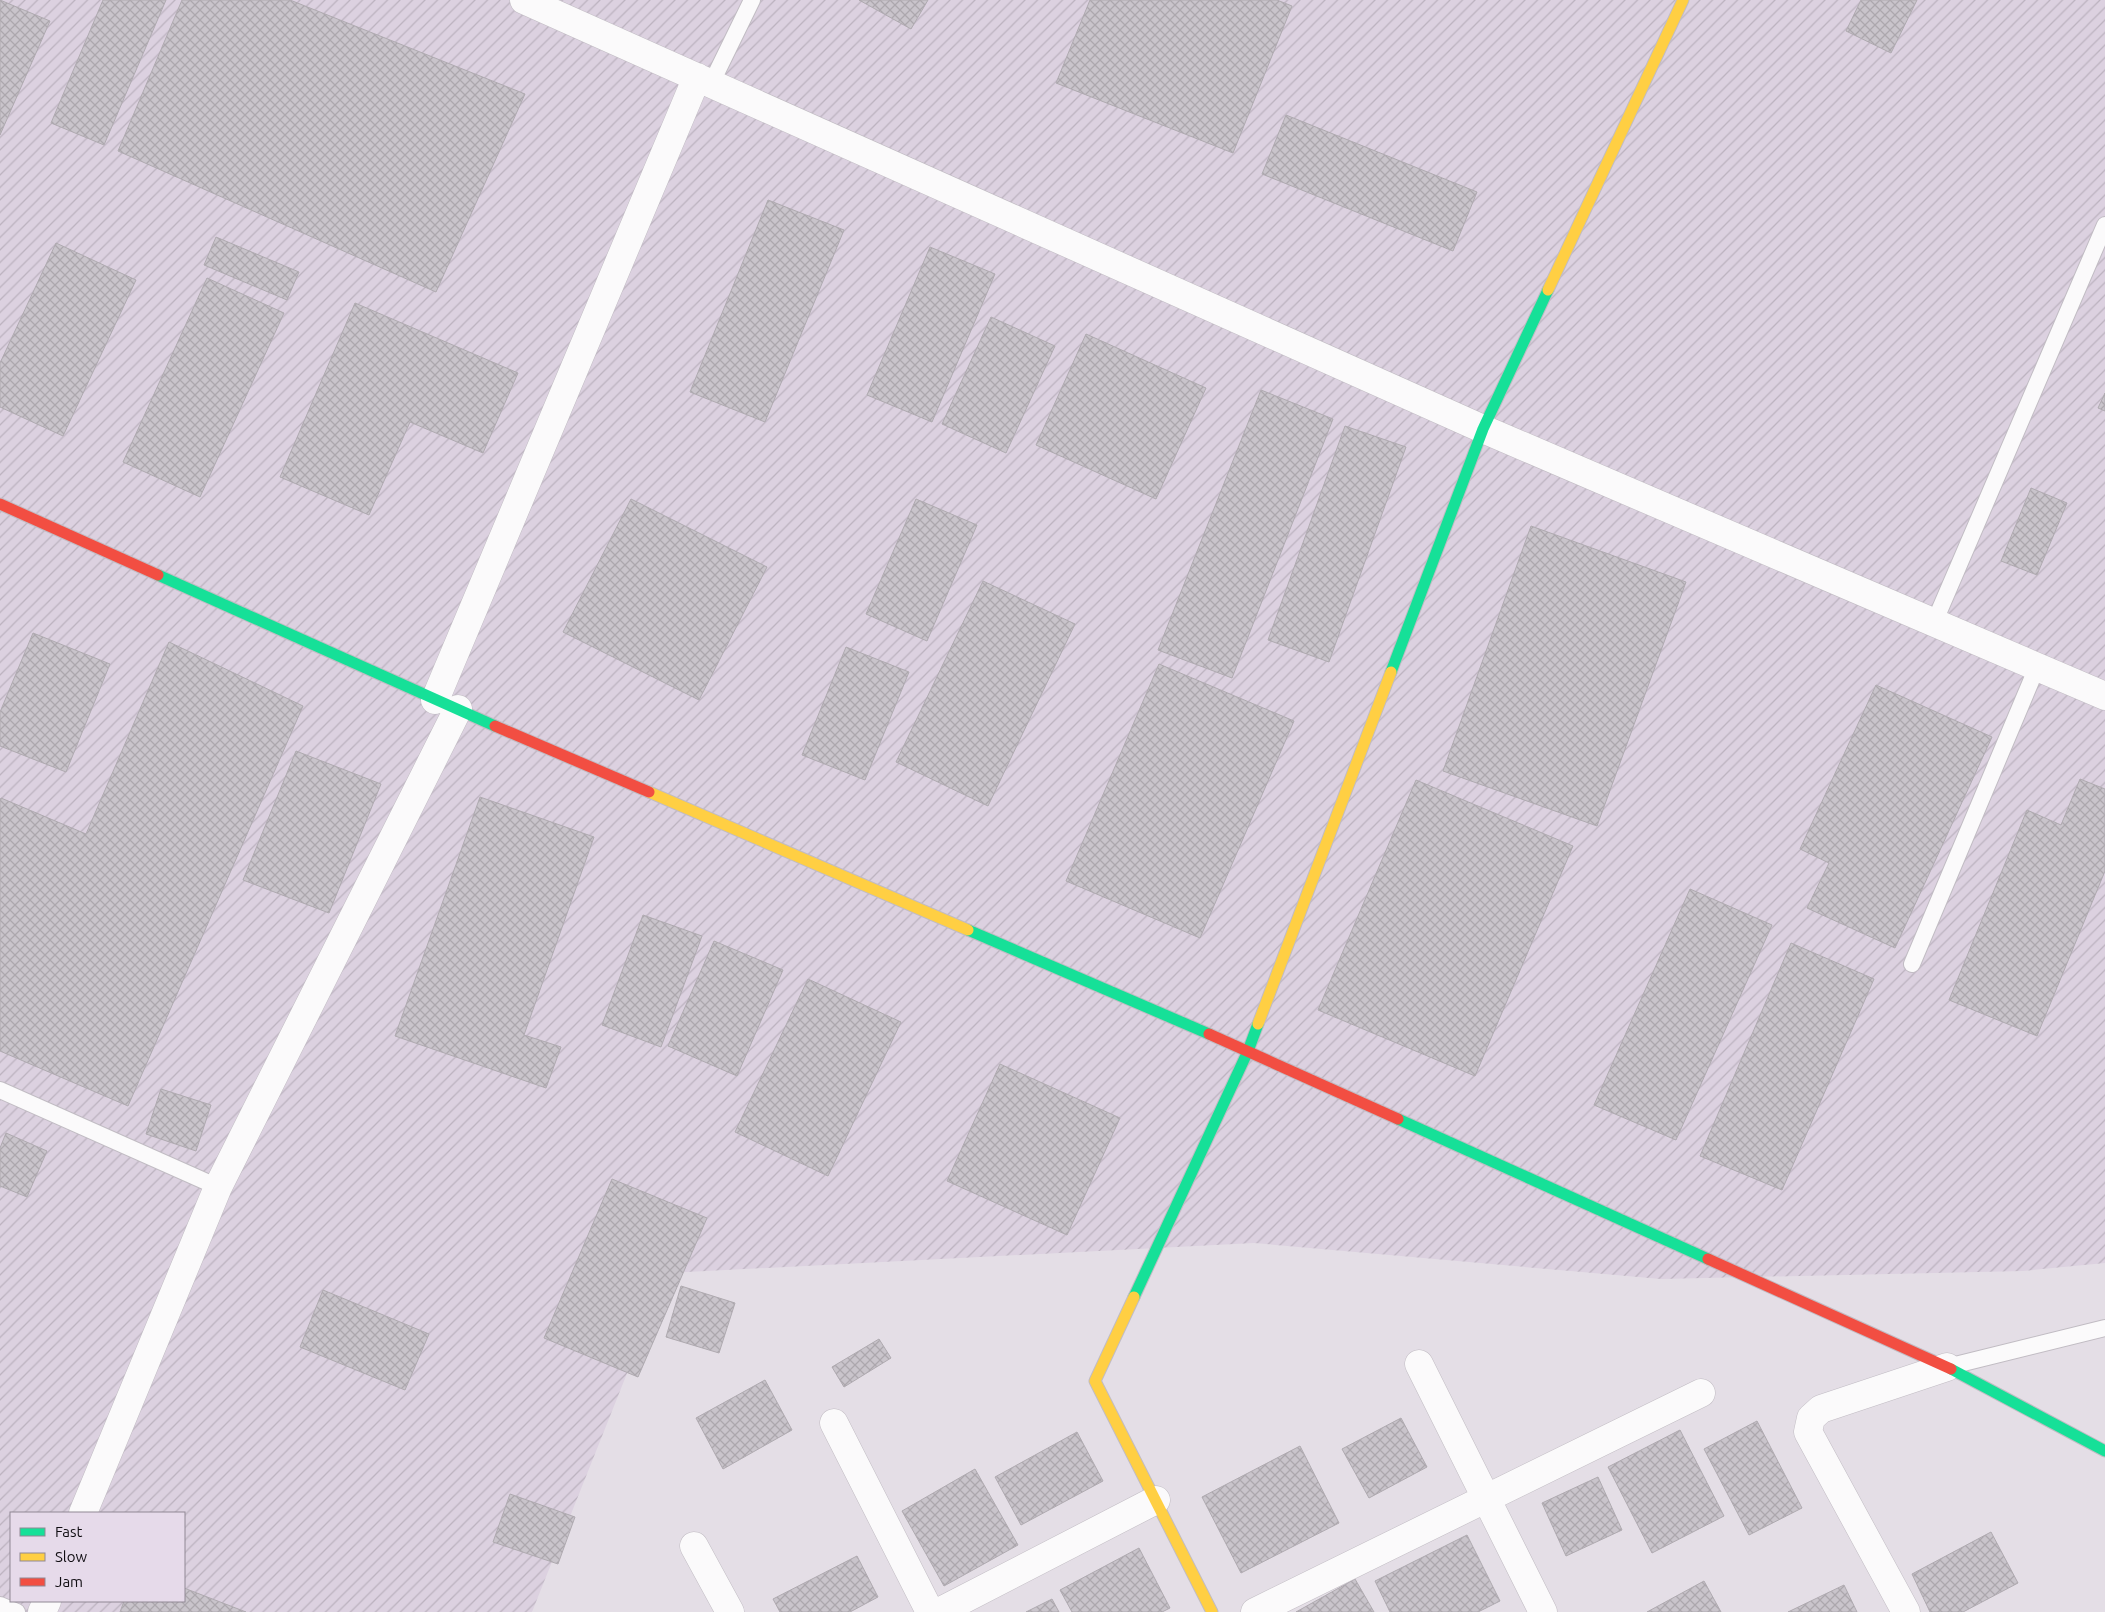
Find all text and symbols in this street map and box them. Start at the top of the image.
legend [10,1512,185,1602]
text: Fast [55,1523,83,1540]
text: Slow [55,1548,88,1565]
text: Jam [55,1573,83,1590]

